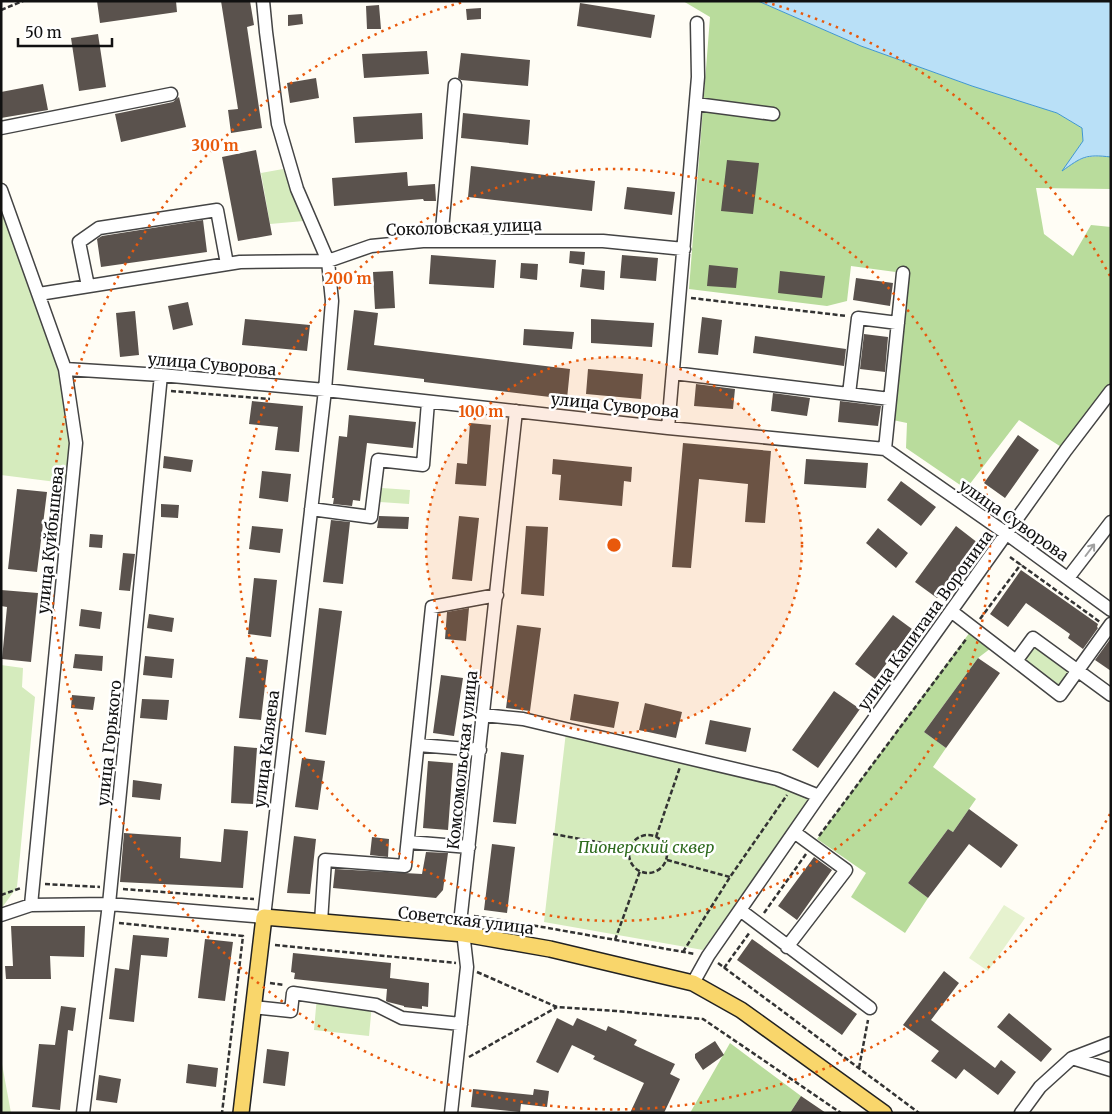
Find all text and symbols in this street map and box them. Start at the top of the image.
scale bar [18,15,111,47]
text: 50 m [25,23,62,42]
text: 300 m [191,136,239,155]
street label: Соколовская улица [386,214,543,240]
text: 200 m [324,269,372,288]
street label: улица Суворова [147,348,278,380]
street label: улица Суворова [550,388,681,422]
text: 100 m [459,402,503,421]
street label: улица Куйбышева [32,465,68,615]
street label: улица Суворова [955,475,1073,565]
street label: улица Капитана Воронина [853,526,997,714]
centre of rings [605,536,623,554]
one-way arrow [1084,544,1095,557]
street label: Комсомольская улица [443,669,481,851]
street label: улица Горького [92,679,126,807]
street label: улица Каляева [249,689,283,809]
park label: Пионерский сквер [578,837,714,857]
street label: Советская улица [397,902,535,938]

